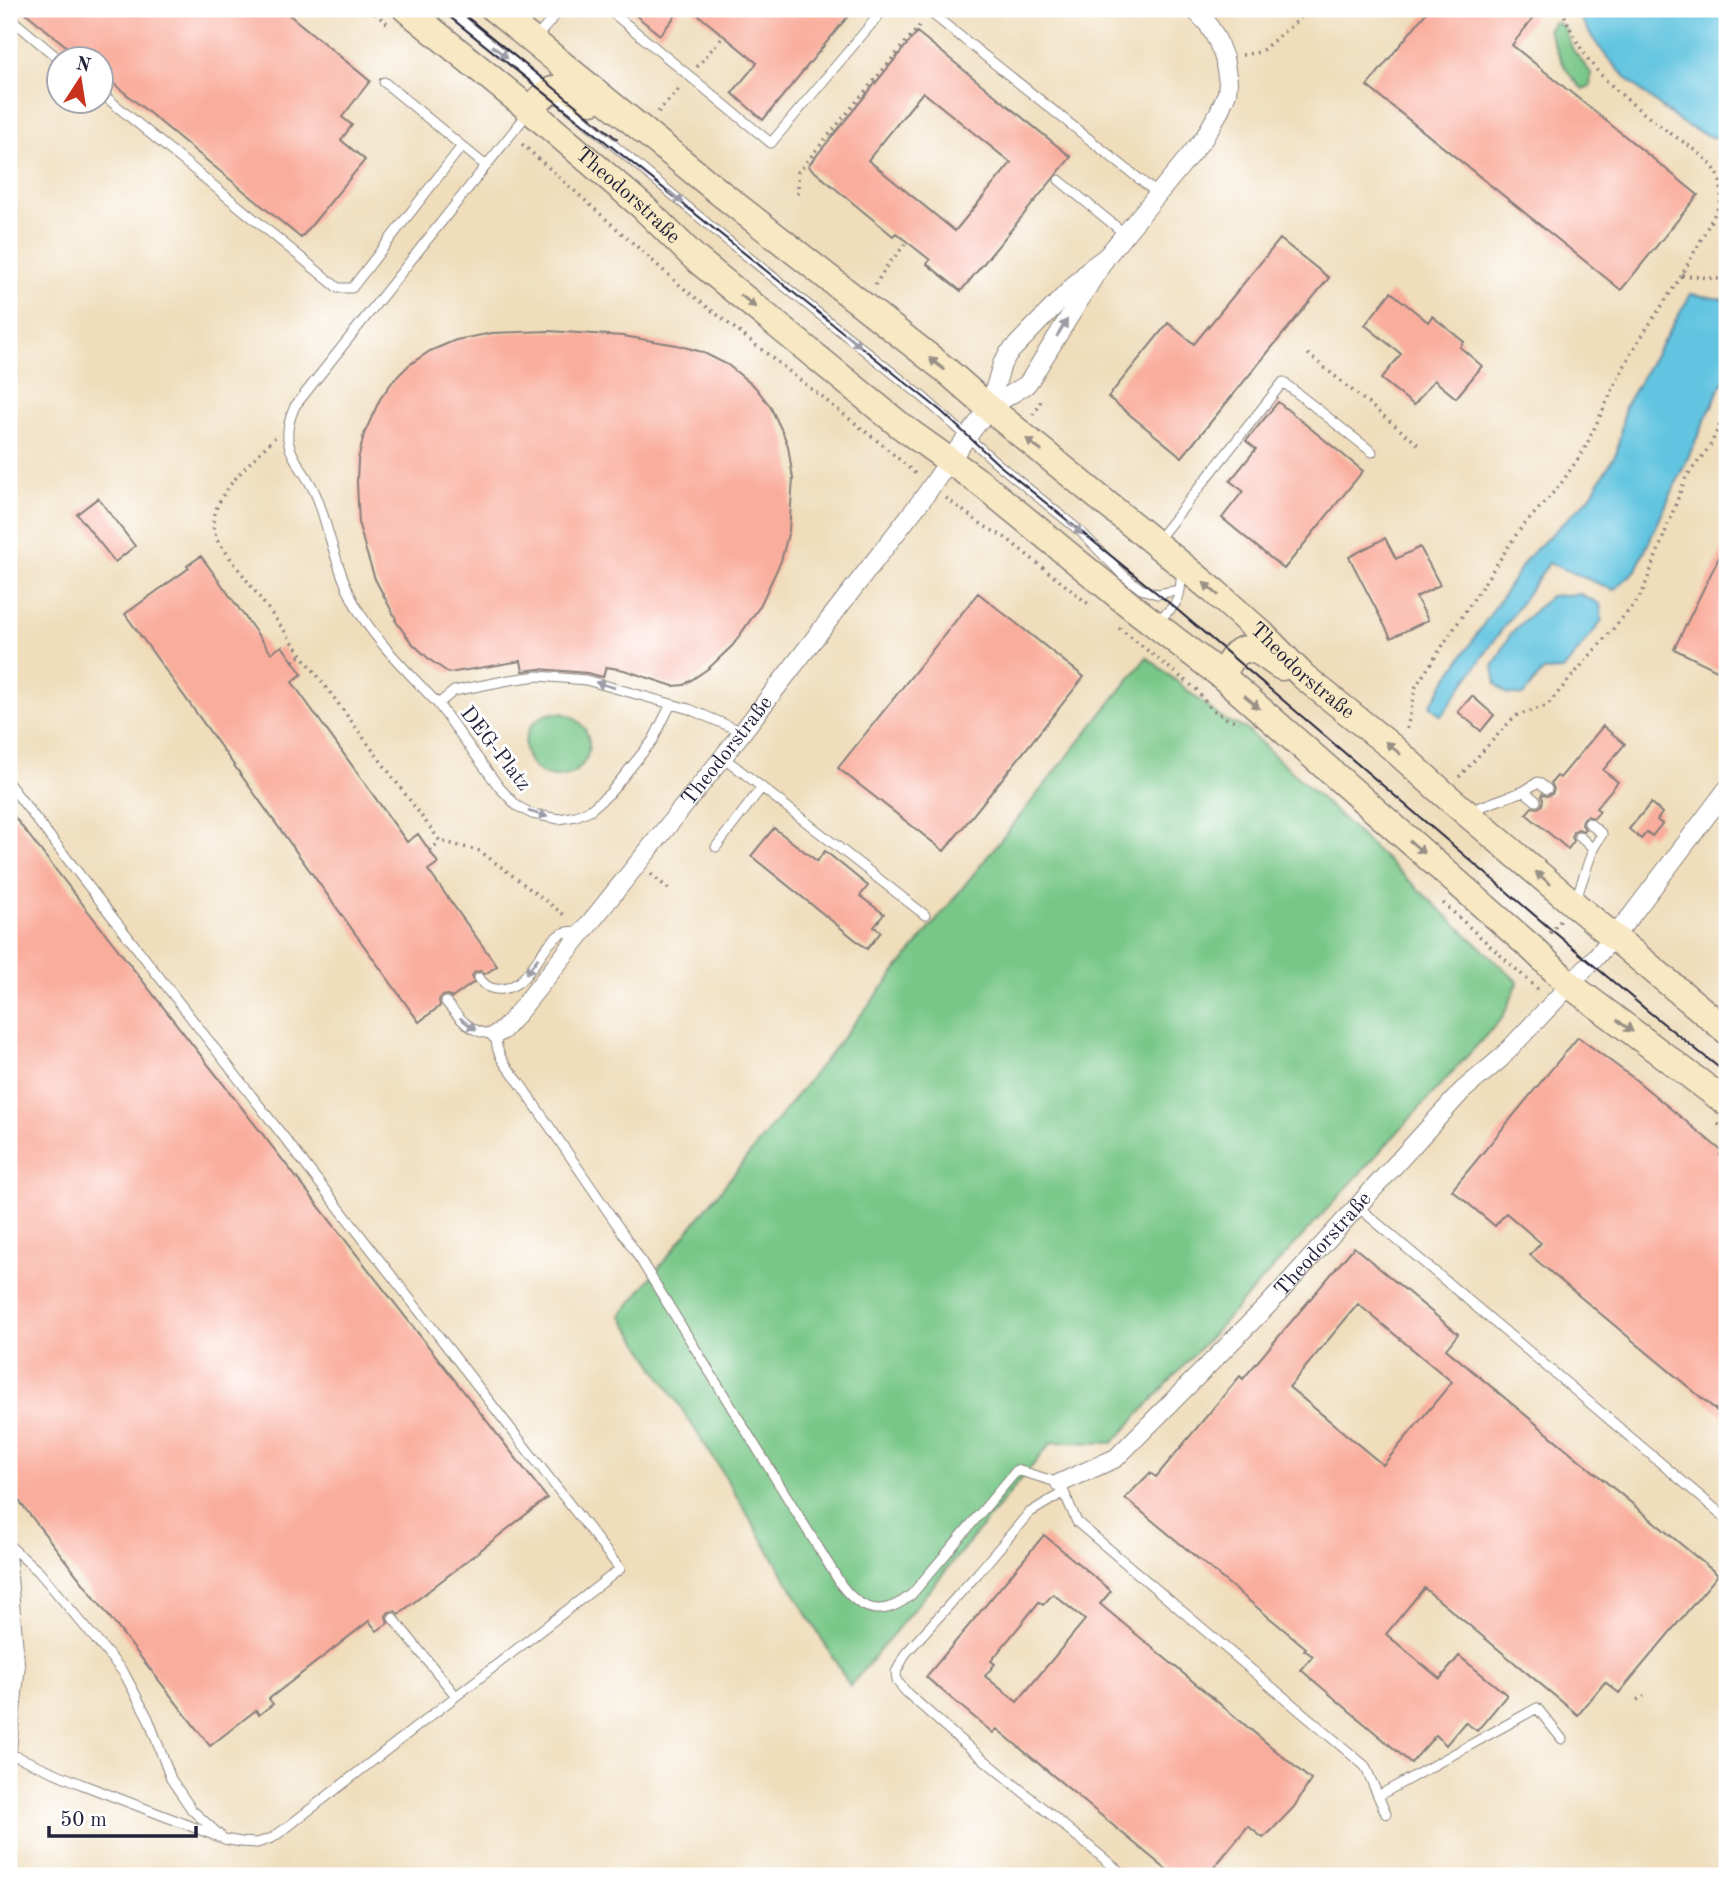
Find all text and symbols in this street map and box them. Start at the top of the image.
one-way arrow [491,44,509,59]
north arrow [46,46,116,116]
text: N [74,55,93,77]
street label: Theodorstraße [571,144,684,248]
one-way arrow [667,189,684,204]
one-way arrow [738,294,756,309]
one-way arrow [1056,318,1069,338]
one-way arrow [843,332,861,347]
one-way arrow [928,357,946,371]
one-way arrow [1026,438,1043,453]
one-way arrow [1067,520,1084,535]
one-way arrow [1202,581,1220,596]
street label: Theodorstraße [1246,618,1358,723]
one-way arrow [594,679,616,690]
street label: Theodorstraße [678,692,776,810]
one-way arrow [1243,694,1261,710]
street label: DEG-Platz [456,703,534,795]
one-way arrow [1384,740,1402,756]
one-way arrow [527,810,548,820]
one-way arrow [1408,839,1425,854]
one-way arrow [1534,871,1551,886]
one-way arrow [526,957,540,975]
one-way arrow [458,1017,476,1032]
one-way arrow [1616,1019,1634,1033]
street label: Theodorstraße [1271,1188,1375,1301]
scale bar [49,1794,196,1838]
text: 50 m [60,1810,107,1831]

